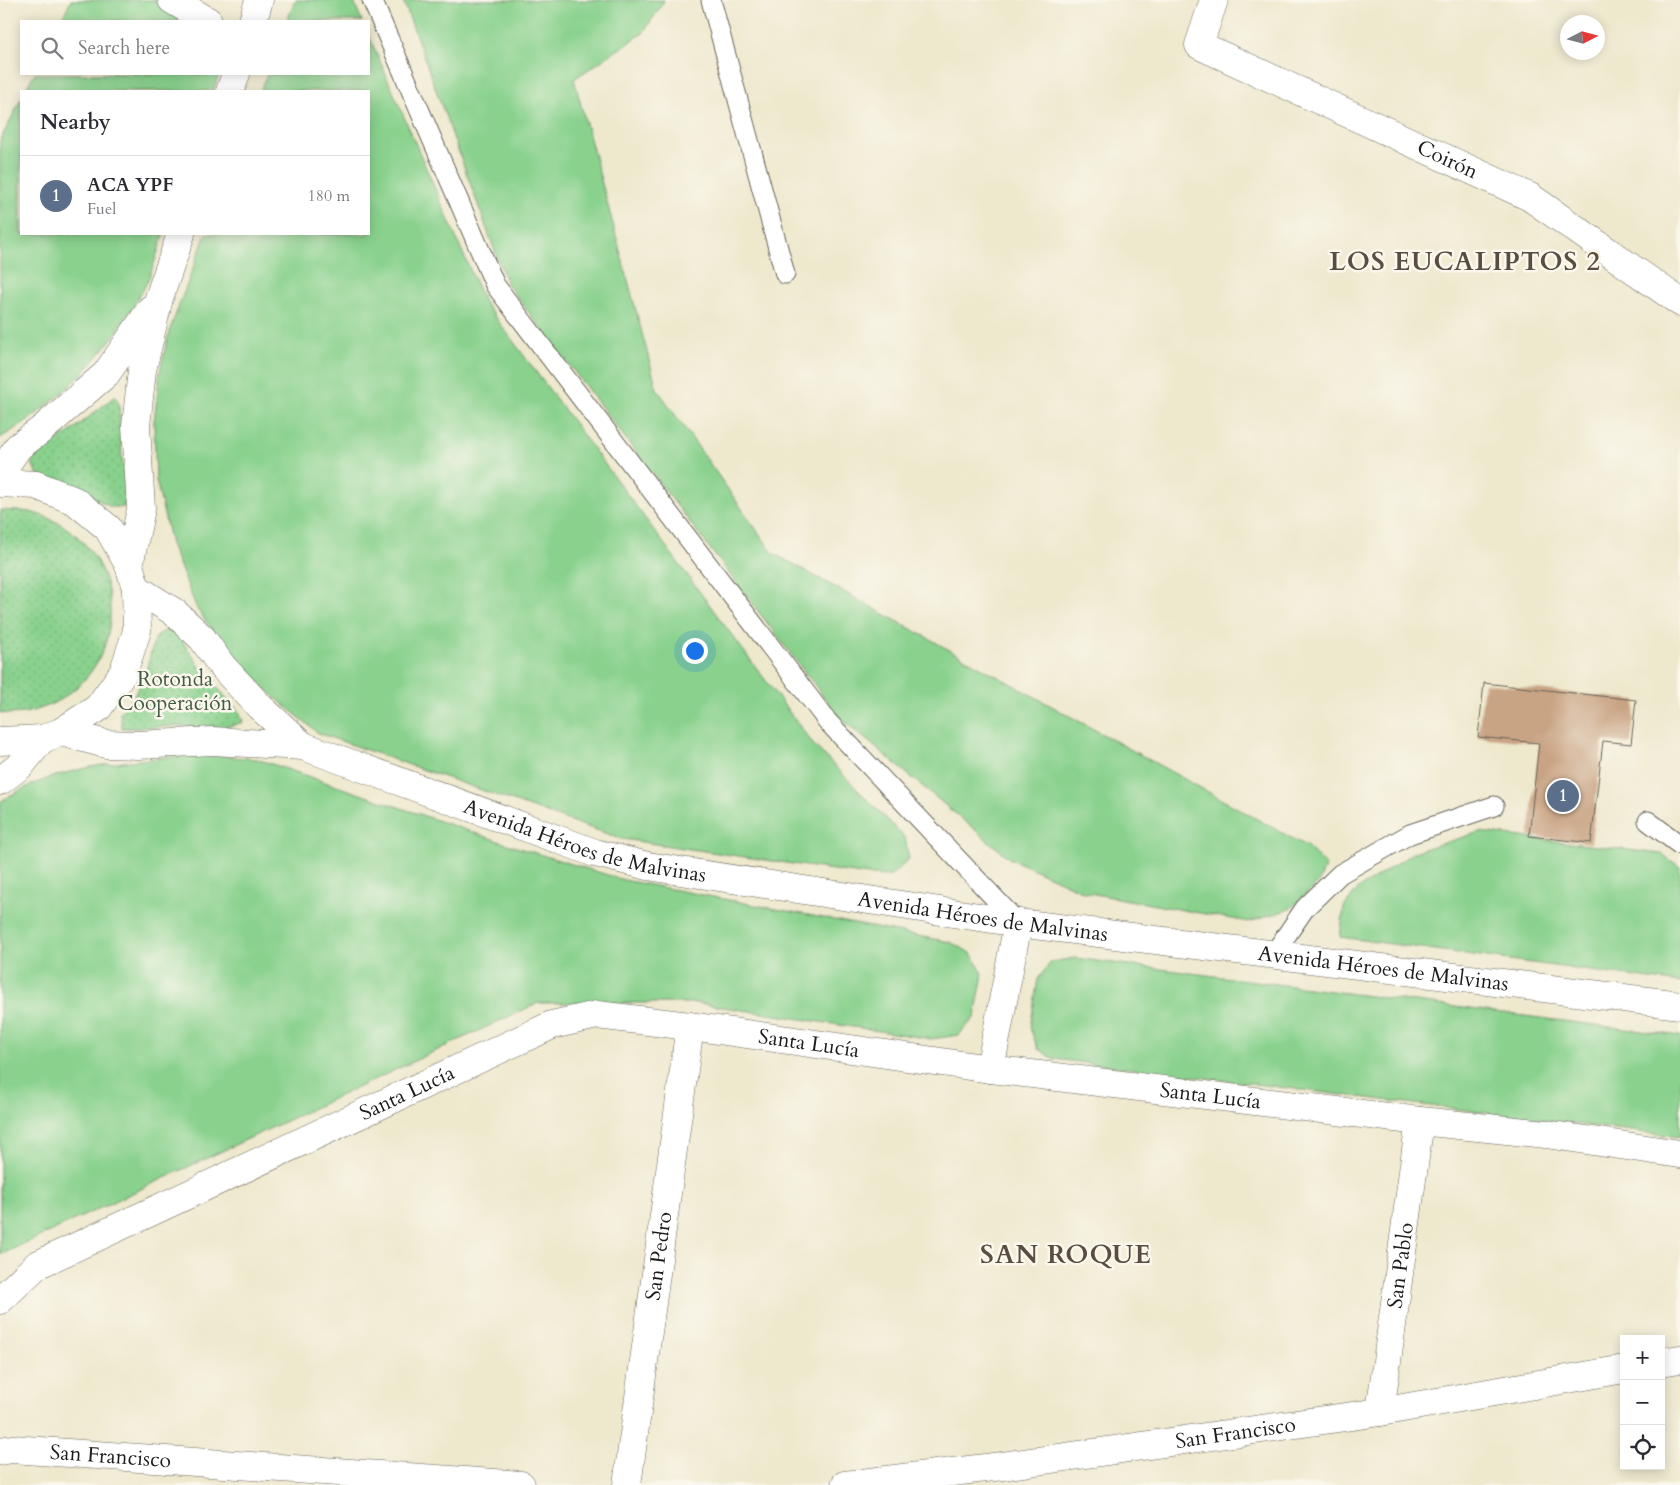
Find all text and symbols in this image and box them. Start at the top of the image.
north arrow [1560,15,1605,60]
search box [20,20,370,75]
icon: search [38,34,66,62]
text: Search here [78,35,170,61]
text: Nearby [40,108,111,137]
street label: Coirón [1412,133,1483,186]
text: ACA YPF [87,172,173,198]
text: 1 [52,185,60,207]
text: 180 m [308,185,350,207]
text: Fuel [87,198,116,220]
district label: LOS EUCALIPTOS 2 [1329,244,1601,279]
your location [682,638,708,664]
park label: Rotonda Cooperación [118,665,233,718]
pin: 1 [1547,777,1579,815]
street label: Avenida Héroes de Malvinas [459,792,708,890]
street label: Avenida Héroes de Malvinas [856,885,1109,949]
street label: Avenida Héroes de Malvinas [1256,939,1510,999]
street label: Santa Lucía [756,1022,861,1065]
street label: Santa Lucía [355,1058,459,1128]
street label: Santa Lucía [1158,1076,1263,1117]
street label: San Pedro [638,1210,679,1302]
street label: San Pablo [1380,1221,1421,1310]
district label: SAN ROQUE [980,1237,1152,1272]
map controls [1620,1335,1665,1470]
button: + [1620,1335,1665,1380]
button: − [1620,1380,1665,1425]
street label: San Francisco [1173,1410,1298,1456]
button: locate [1620,1425,1665,1470]
street label: San Francisco [49,1438,172,1475]

